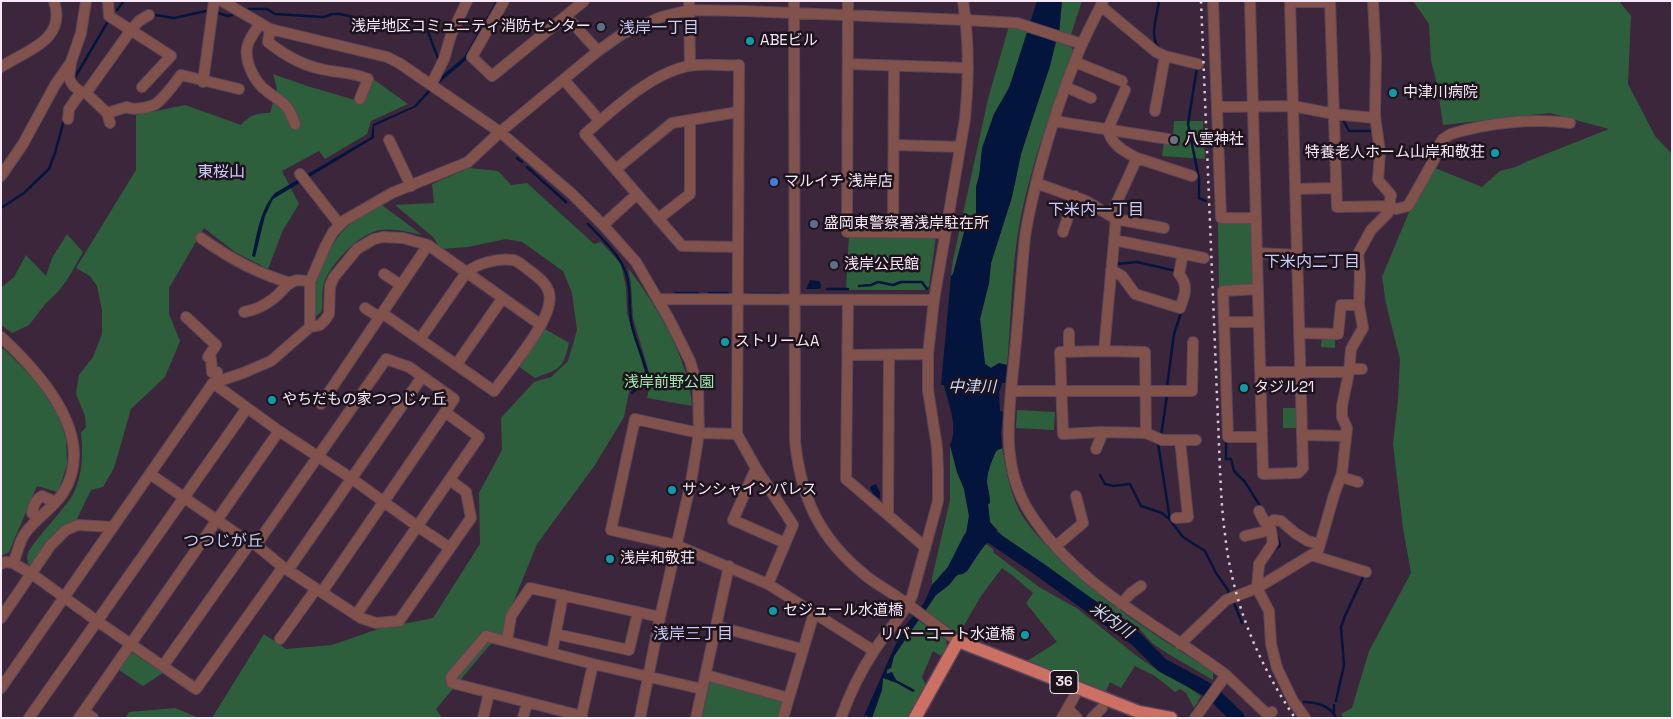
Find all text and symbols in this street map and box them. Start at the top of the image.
place label: 浅岸地区コミュニティ消防センター [351,18,591,36]
district label: 浅岸一丁目 [619,19,699,39]
marker: 浅岸地区コミュニティ消防センター [595,21,607,33]
place label: ABEビル [760,32,818,50]
marker: ABEビル [744,35,756,47]
place label: 中津川病院 [1403,84,1478,102]
marker: 中津川病院 [1387,87,1399,99]
place label: 八雲神社 [1184,131,1244,149]
marker: 八雲神社 [1168,134,1180,146]
place label: 特養老人ホーム山岸和敬荘 [1305,144,1485,162]
marker: 特養老人ホーム山岸和敬荘 [1489,147,1501,159]
district label: 東桜山 [197,163,245,183]
place label: マルイチ 浅岸店 [784,173,893,191]
marker: マルイチ 浅岸店 [768,176,780,188]
district label: 下米内一丁目 [1048,201,1144,221]
place label: 盛岡東警察署浅岸駐在所 [824,215,989,233]
marker: 盛岡東警察署浅岸駐在所 [808,218,820,230]
district label: 下米内二丁目 [1264,253,1360,273]
place label: 浅岸公民館 [844,256,919,274]
marker: 浅岸公民館 [828,259,840,271]
place label: ストリームA [735,333,819,351]
marker: ストリームA [719,336,731,348]
park label: 浅岸前野公園 [624,374,714,392]
water label: 中津川 [948,378,996,398]
place label: タジル21 [1254,379,1314,397]
marker: タジル21 [1238,382,1250,394]
place label: やちだもの家つつじヶ丘 [282,391,447,409]
marker: やちだもの家つつじヶ丘 [266,394,278,406]
place label: サンシャインパレス [682,481,817,499]
marker: サンシャインパレス [666,484,678,496]
district label: つつじが丘 [183,532,263,552]
place label: 浅岸和敬荘 [620,550,695,568]
marker: 浅岸和敬荘 [604,553,616,565]
water label: 米内川 [1086,599,1136,643]
place label: セジュール水道橋 [783,602,903,620]
marker: セジュール水道橋 [767,605,779,617]
district label: 浅岸三丁目 [653,625,733,645]
place label: リバーコート水道橋 [880,626,1015,644]
marker: リバーコート水道橋 [1019,629,1031,641]
road number: 36 [1050,670,1078,694]

